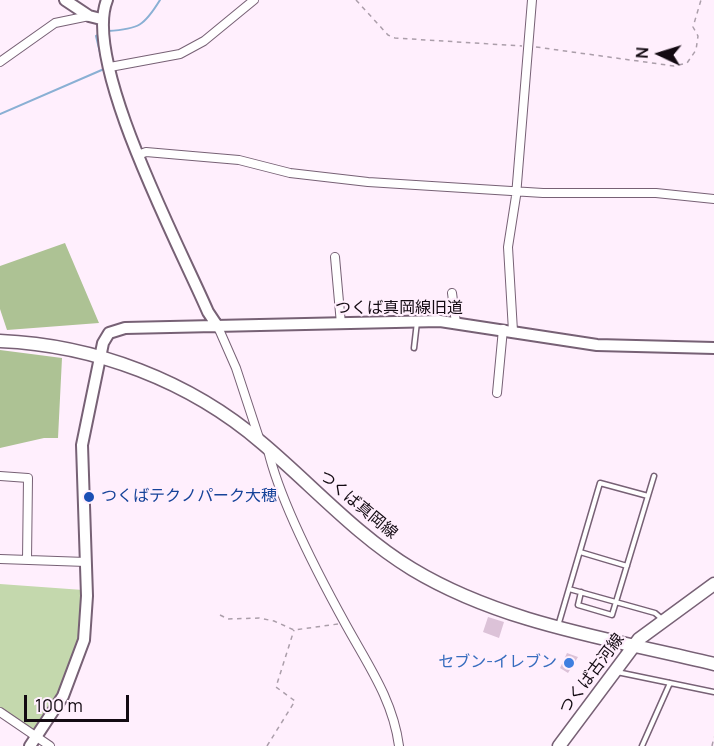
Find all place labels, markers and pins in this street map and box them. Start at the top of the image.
place label: つくばテクノパーク大穂 [101,487,277,507]
marker: つくばテクノパーク大穂 [82,490,96,504]
place label: セブン-イレブン [438,653,557,673]
marker: セブン-イレブン [562,656,576,670]

